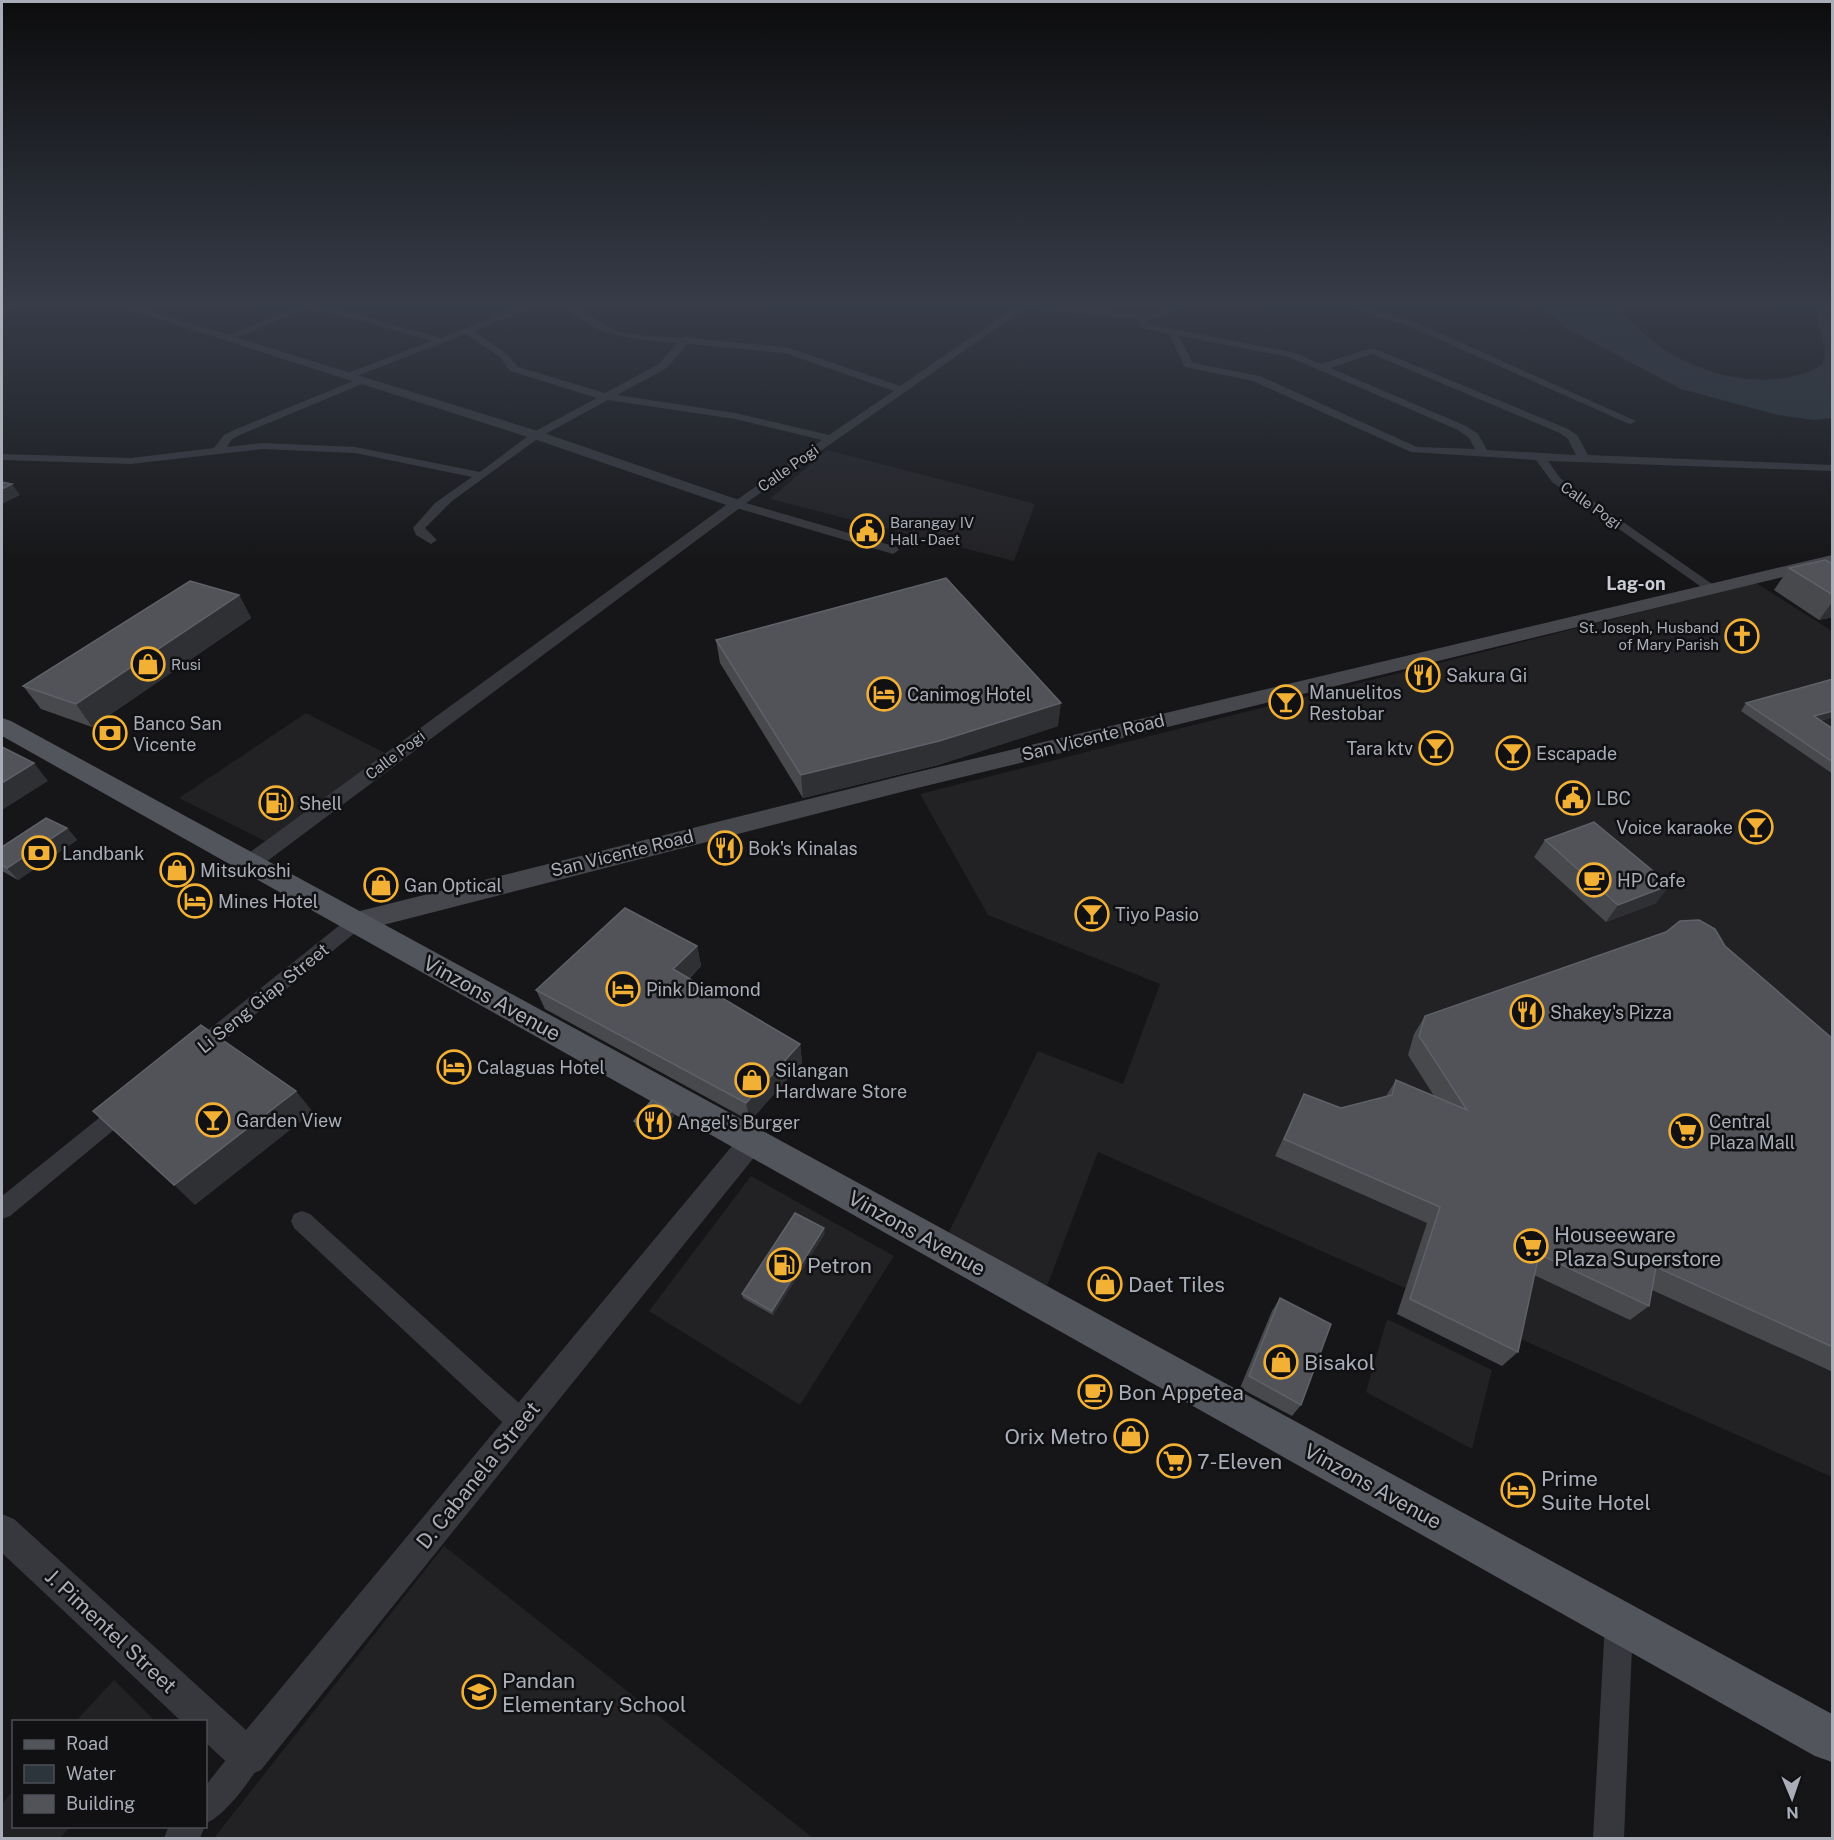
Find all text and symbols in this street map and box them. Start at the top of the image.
street label: Calle Pogi [754,441,822,495]
street label: Calle Pogi [1557,478,1625,532]
public building icon: Barangay IV Hall - Daet [849,513,885,549]
place label: Barangay IV Hall - Daet [890,514,974,548]
district label: Lag-on [1606,573,1666,594]
church icon: St. Joseph, Husband of Mary Parish [1724,618,1760,654]
place label: St. Joseph, Husband of Mary Parish [1579,619,1719,653]
shop icon: Rusi [130,646,166,682]
place label: Rusi [171,656,201,673]
restaurant icon: Sakura Gi [1405,657,1441,693]
place label: Sakura Gi [1446,665,1527,686]
hotel icon: Canimog Hotel [866,676,902,712]
place label: Manuelitos Restobar [1309,682,1402,724]
place label: Canimog Hotel [907,684,1031,705]
bar icon: Manuelitos Restobar [1268,684,1304,720]
street label: San Vicente Road [1019,709,1167,765]
place label: Banco San Vicente [133,713,222,755]
bank icon: Banco San Vicente [92,715,128,751]
street label: Calle Pogi [362,727,428,783]
bar icon: Tara ktv [1418,730,1454,766]
bar icon: Escapade [1495,735,1531,771]
place label: Tara ktv [1346,738,1413,759]
place label: Escapade [1536,743,1617,764]
public building icon: LBC [1555,780,1591,816]
fuel station icon: Shell [258,785,294,821]
place label: LBC [1596,788,1631,809]
place label: Shell [299,793,342,814]
bar icon: Voice karaoke [1738,809,1774,845]
place label: Voice karaoke [1616,817,1733,838]
street label: San Vicente Road [548,825,696,881]
restaurant icon: Bok's Kinalas [707,830,743,866]
bank icon: Landbank [21,835,57,871]
place label: Bok's Kinalas [748,838,858,859]
place label: Landbank [62,843,144,864]
shop icon: Mitsukoshi [159,852,195,888]
place label: Mitsukoshi [200,860,291,881]
cafe icon: HP Cafe [1576,862,1612,898]
shop icon: Gan Optical [363,867,399,903]
place label: HP Cafe [1617,870,1686,891]
place label: Gan Optical [404,875,502,896]
hotel icon: Mines Hotel [177,883,213,919]
place label: Mines Hotel [218,891,318,912]
bar icon: Tiyo Pasio [1074,896,1110,932]
place label: Tiyo Pasio [1115,904,1199,925]
street label: Li Seng Giap Street [193,939,333,1057]
street label: Vinzons Avenue [419,950,565,1046]
hotel icon: Pink Diamond [605,971,641,1007]
place label: Pink Diamond [646,979,761,1000]
restaurant icon: Shakey's Pizza [1509,994,1545,1030]
place label: Shakey's Pizza [1550,1002,1672,1023]
hotel icon: Calaguas Hotel [436,1049,472,1085]
place label: Calaguas Hotel [477,1057,605,1078]
place label: Silangan Hardware Store [775,1060,907,1102]
shop icon: Silangan Hardware Store [734,1062,770,1098]
bar icon: Garden View [195,1102,231,1138]
restaurant icon: Angel's Burger [636,1104,672,1140]
place label: Garden View [236,1110,342,1131]
place label: Central Plaza Mall [1709,1111,1795,1153]
place label: Angel's Burger [677,1112,800,1133]
supermarket icon: Central Plaza Mall [1668,1113,1704,1149]
street label: Vinzons Avenue [844,1185,990,1281]
place label: Houseeware Plaza Superstore [1554,1222,1721,1271]
supermarket icon: Houseeware Plaza Superstore [1513,1228,1549,1264]
fuel station icon: Petron [766,1247,802,1283]
place label: Petron [807,1253,872,1278]
shop icon: Daet Tiles [1087,1266,1123,1302]
place label: Daet Tiles [1128,1272,1225,1297]
shop icon: Bisakol [1263,1344,1299,1380]
place label: Bisakol [1304,1350,1375,1375]
cafe icon: Bon Appetea [1077,1374,1113,1410]
place label: Bon Appetea [1118,1380,1244,1405]
street label: D. Cabanela Street [411,1396,545,1554]
shop icon: Orix Metro [1113,1418,1149,1454]
place label: Orix Metro [1004,1424,1108,1449]
street label: Vinzons Avenue [1300,1438,1446,1534]
supermarket icon: 7-Eleven [1156,1443,1192,1479]
place label: 7-Eleven [1197,1449,1282,1474]
place label: Prime Suite Hotel [1541,1466,1651,1515]
hotel icon: Prime Suite Hotel [1500,1472,1536,1508]
street label: J. Pimentel Street [40,1564,182,1698]
place label: Pandan Elementary School [502,1668,686,1717]
school or university icon: Pandan Elementary School [461,1674,497,1710]
legend [12,1720,207,1828]
text: Road [66,1733,109,1754]
text: Water [66,1763,116,1784]
north arrow [1762,1768,1822,1828]
text: Building [66,1793,135,1814]
text: N [1786,1803,1799,1822]

